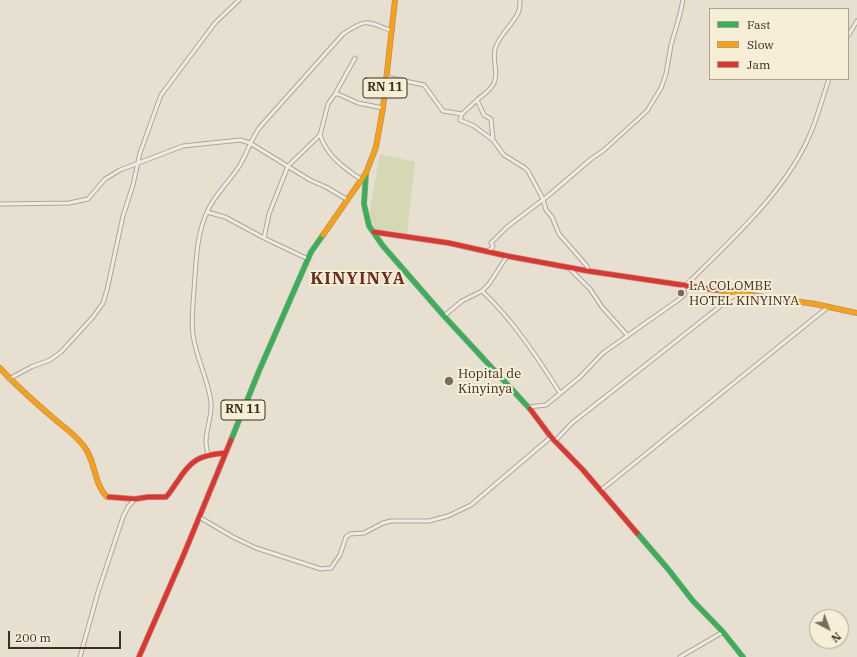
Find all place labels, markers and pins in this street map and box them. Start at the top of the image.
place label: LA COLOMBE HOTEL KINYINYA [689,278,799,309]
marker: LA COLOMBE HOTEL KINYINYA [676,288,686,298]
place label: Hopital de Kinyinya [458,366,521,397]
marker: Hopital de Kinyinya [443,375,455,387]

